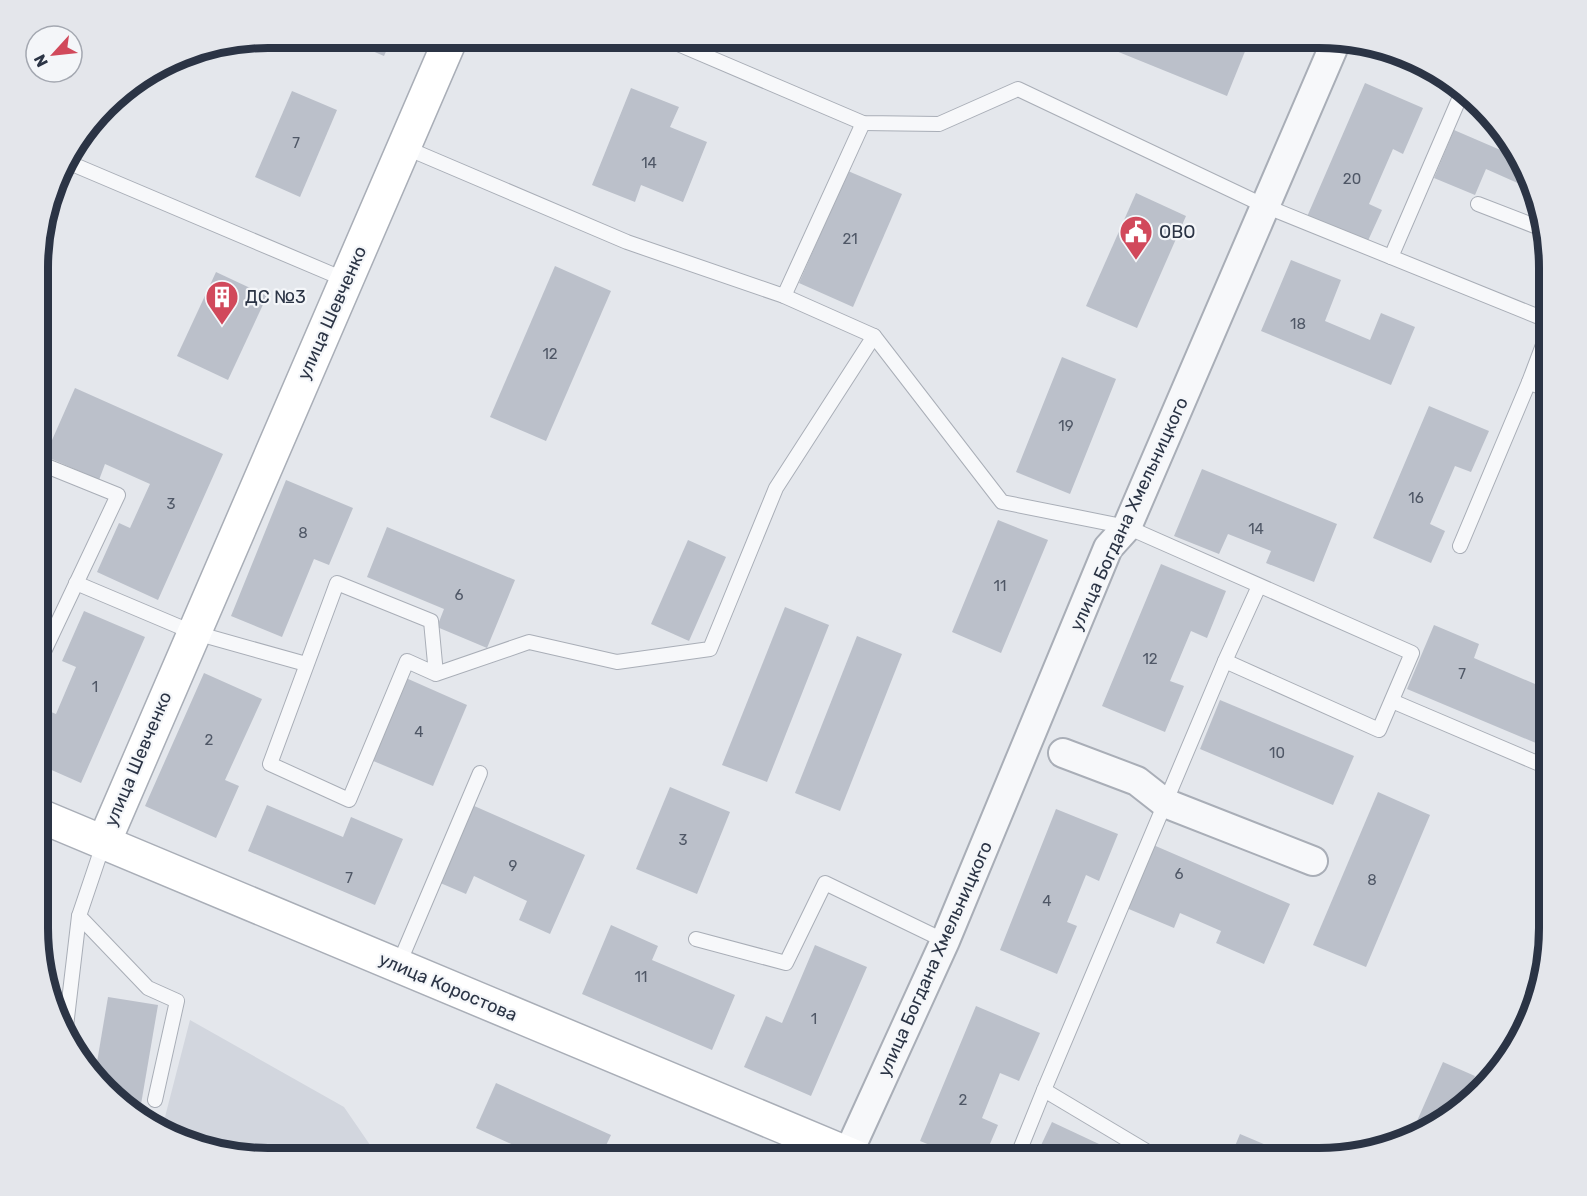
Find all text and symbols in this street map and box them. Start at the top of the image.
north arrow [24,24,84,84]
text: N [30,51,52,70]
house number: 7 [292,134,300,152]
house number: 14 [641,154,657,172]
house number: 20 [1343,170,1361,188]
public building icon: ОВО [1118,214,1154,261]
place label: ОВО [1159,221,1195,243]
house number: 21 [842,230,858,248]
street label: улица Шевченко [293,243,371,383]
building icon: ДС №3 [204,279,240,326]
place label: ДС №3 [245,286,306,308]
house number: 18 [1290,315,1306,333]
house number: 12 [542,345,558,363]
street label: улица Богдана Хмельницкого [1065,394,1193,634]
house number: 19 [1058,417,1074,435]
house number: 16 [1408,489,1424,507]
house number: 3 [166,495,176,513]
house number: 14 [1248,520,1264,538]
house number: 8 [298,524,308,542]
house number: 11 [994,577,1006,595]
house number: 6 [454,586,464,604]
house number: 12 [1142,650,1158,668]
house number: 7 [1458,665,1466,683]
house number: 1 [92,678,98,696]
street label: улица Шевченко [100,688,176,830]
house number: 4 [414,723,424,741]
house number: 2 [205,731,214,749]
house number: 10 [1269,744,1285,762]
house number: 3 [678,831,688,849]
street label: улица Богдана Хмельницкого [873,838,997,1080]
house number: 9 [509,857,518,875]
house number: 6 [1174,865,1184,883]
house number: 7 [345,869,353,887]
house number: 8 [1367,871,1377,889]
house number: 4 [1042,892,1052,910]
street label: улица Коростова [376,948,520,1026]
house number: 11 [635,968,647,986]
house number: 1 [811,1010,817,1028]
house number: 2 [959,1091,968,1109]

